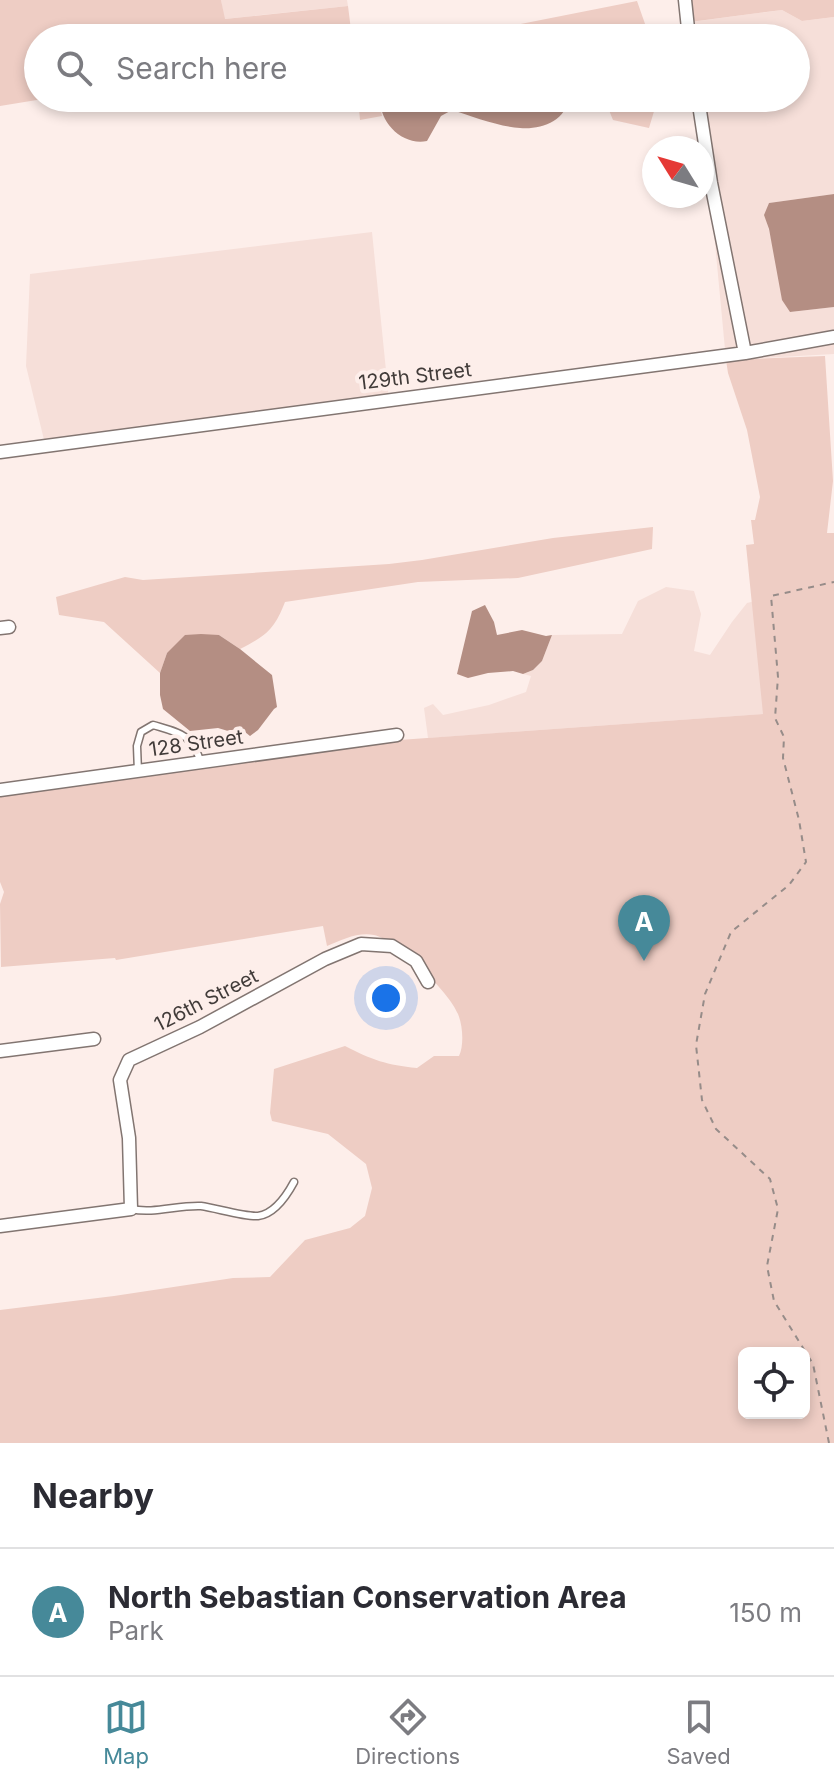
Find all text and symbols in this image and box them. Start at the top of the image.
search box [24,24,810,112]
icon: search [52,46,96,90]
text: Search here [116,50,288,86]
north arrow [642,136,714,208]
street label: 129th Street [357,357,473,395]
street label: 128 Street [147,724,245,761]
pin: A [618,895,670,961]
street label: 126th Street [150,963,262,1036]
your location [366,978,406,1018]
map controls [738,1347,810,1419]
button: locate [738,1347,810,1419]
text: Nearby [32,1475,154,1516]
text: North Sebastian Conservation Area [108,1579,627,1615]
text: A [48,1597,68,1628]
text: 150 m [729,1597,802,1628]
text: Park [108,1615,164,1646]
tab: Map [103,1695,149,1769]
tab: Directions [355,1695,460,1769]
tab: Saved [666,1695,731,1769]

